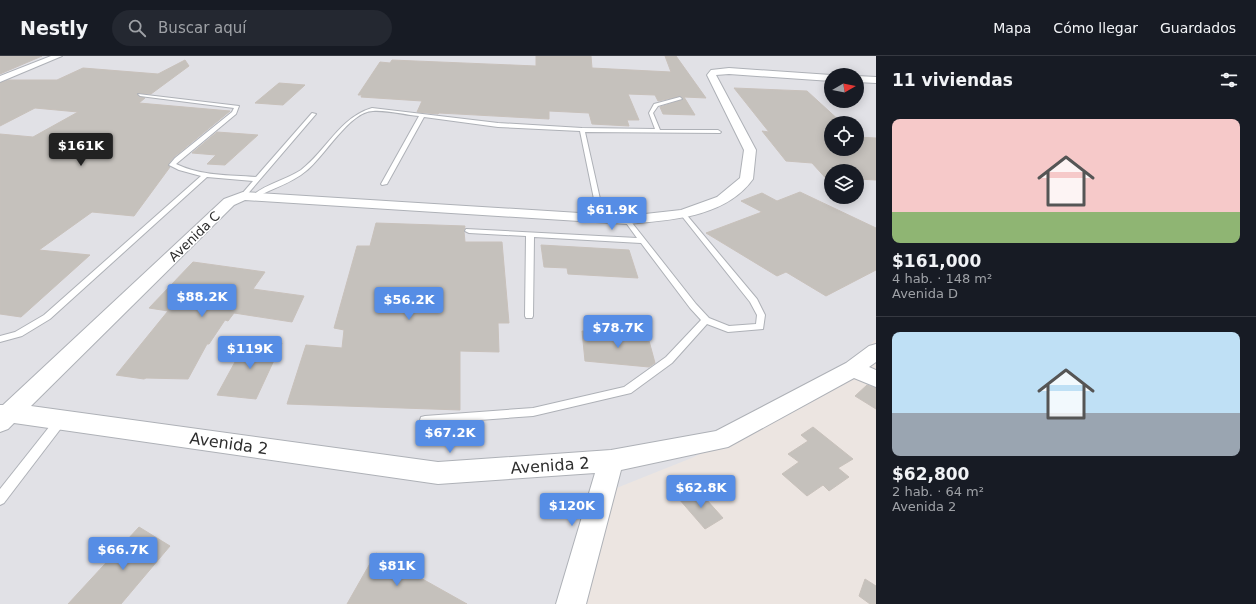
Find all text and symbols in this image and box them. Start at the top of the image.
search box [112,10,392,46]
text: Nestly [20,17,88,39]
icon: search [126,17,148,39]
text: Buscar aquí [158,19,246,37]
text: Mapa [993,20,1031,36]
text: Cómo llegar [1053,20,1138,36]
text: Guardados [1160,20,1236,36]
north arrow [824,68,864,108]
map controls [824,68,864,204]
icon: filters [1218,69,1240,91]
text: 11 viviendas [892,70,1013,90]
button: locate [824,116,864,156]
pin: $161K [53,133,109,167]
text: $161K [58,138,104,153]
icon: home [1030,145,1102,217]
button: layers [824,164,864,204]
pin: $61.9K [579,197,645,231]
text: $61.9K [586,202,638,217]
street label: Avenida C [166,208,223,264]
text: $161,000 [892,251,981,271]
text: 4 hab. · 148 m² [892,271,992,286]
pin: $88.2K [169,284,235,318]
text: Avenida D [892,286,958,301]
pin: $56.2K [376,287,442,321]
text: $88.2K [176,289,228,304]
text: $56.2K [383,292,435,307]
pin: $78.7K [585,315,651,349]
text: $78.7K [592,320,644,335]
pin: $119K [222,336,278,370]
text: $119K [227,341,273,356]
icon: home [1030,358,1102,430]
pin: $67.2K [417,420,483,454]
text: $67.2K [424,425,476,440]
street label: Avenida 2 [188,429,269,458]
street label: Avenida 2 [510,453,590,478]
text: $62,800 [892,464,969,484]
pin: $62.8K [668,475,734,509]
text: $62.8K [675,480,727,495]
text: 2 hab. · 64 m² [892,484,984,499]
pin: $120K [544,493,600,527]
text: $120K [549,498,595,513]
text: Avenida 2 [892,499,956,514]
pin: $66.7K [90,537,156,571]
text: $66.7K [97,542,149,557]
pin: $81K [373,553,421,587]
text: $81K [378,558,416,573]

